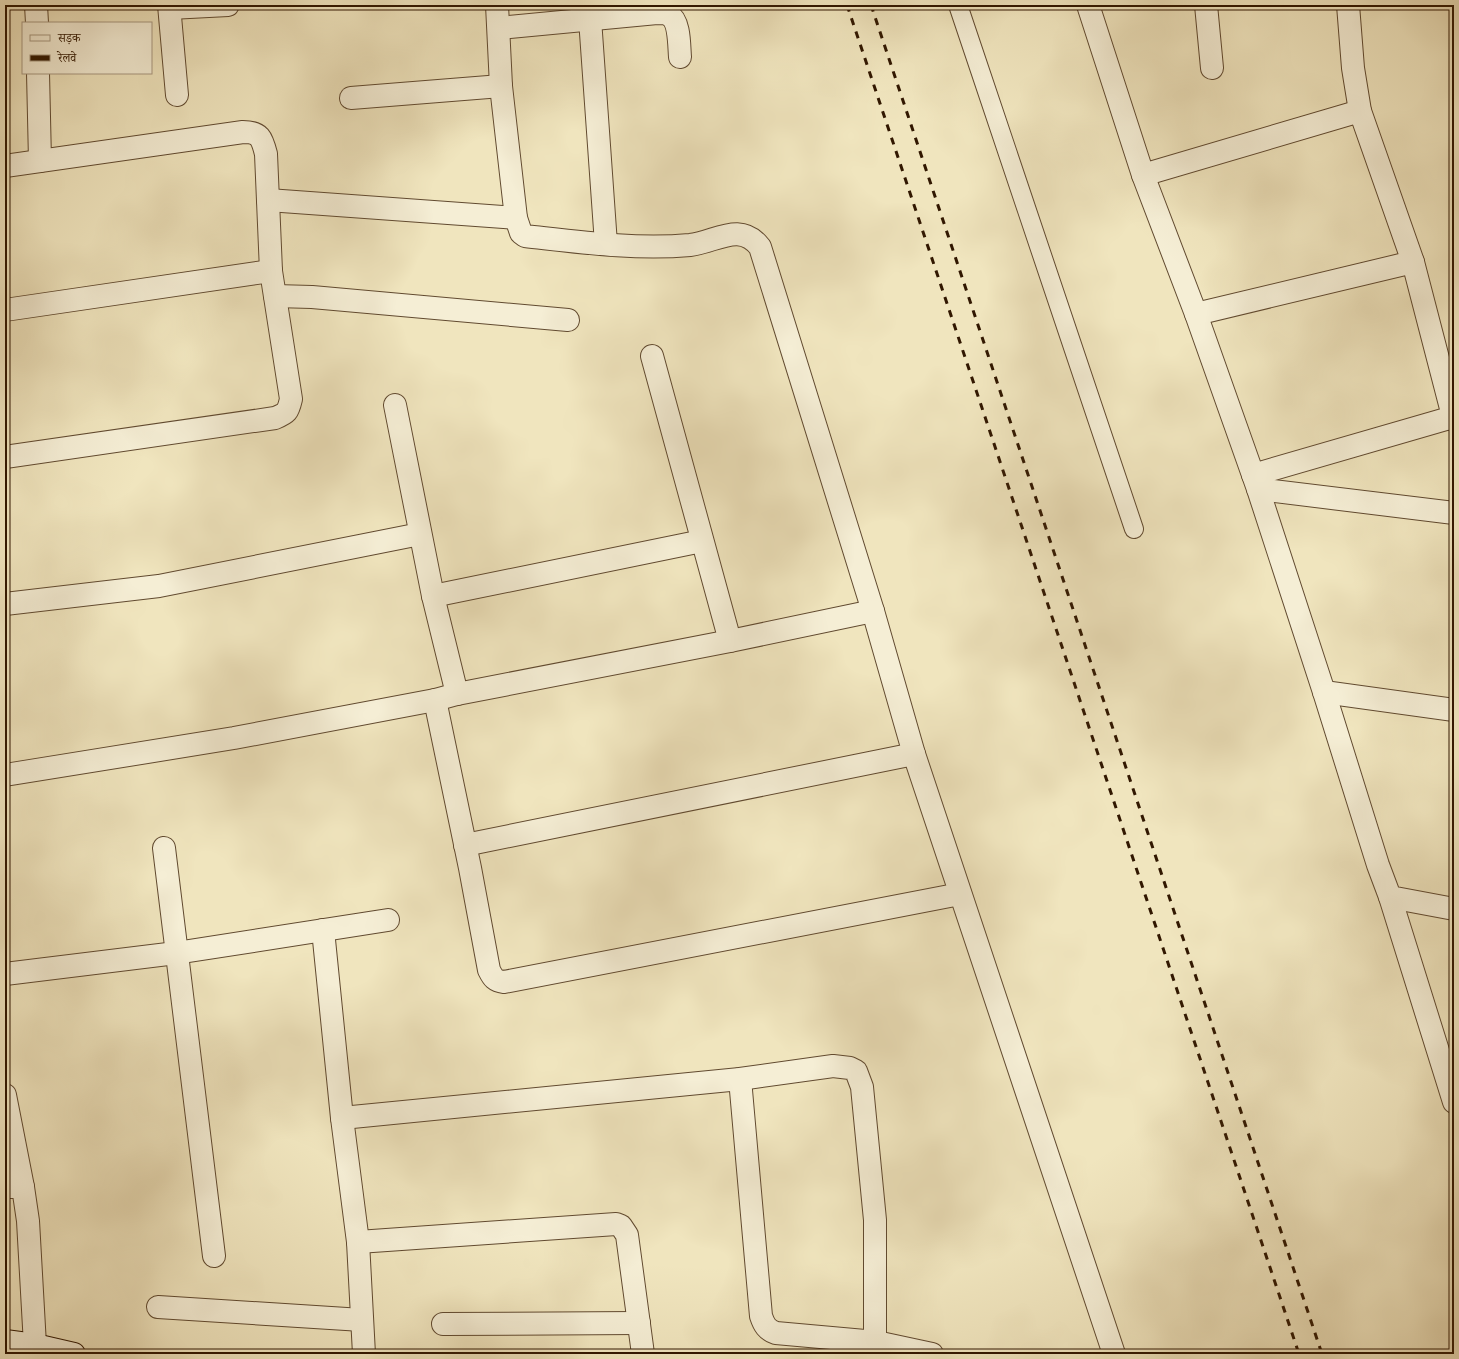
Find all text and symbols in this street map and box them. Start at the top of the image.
legend [22,22,152,74]
text: सड़क [57,31,82,46]
text: रेलवे [56,50,77,66]

